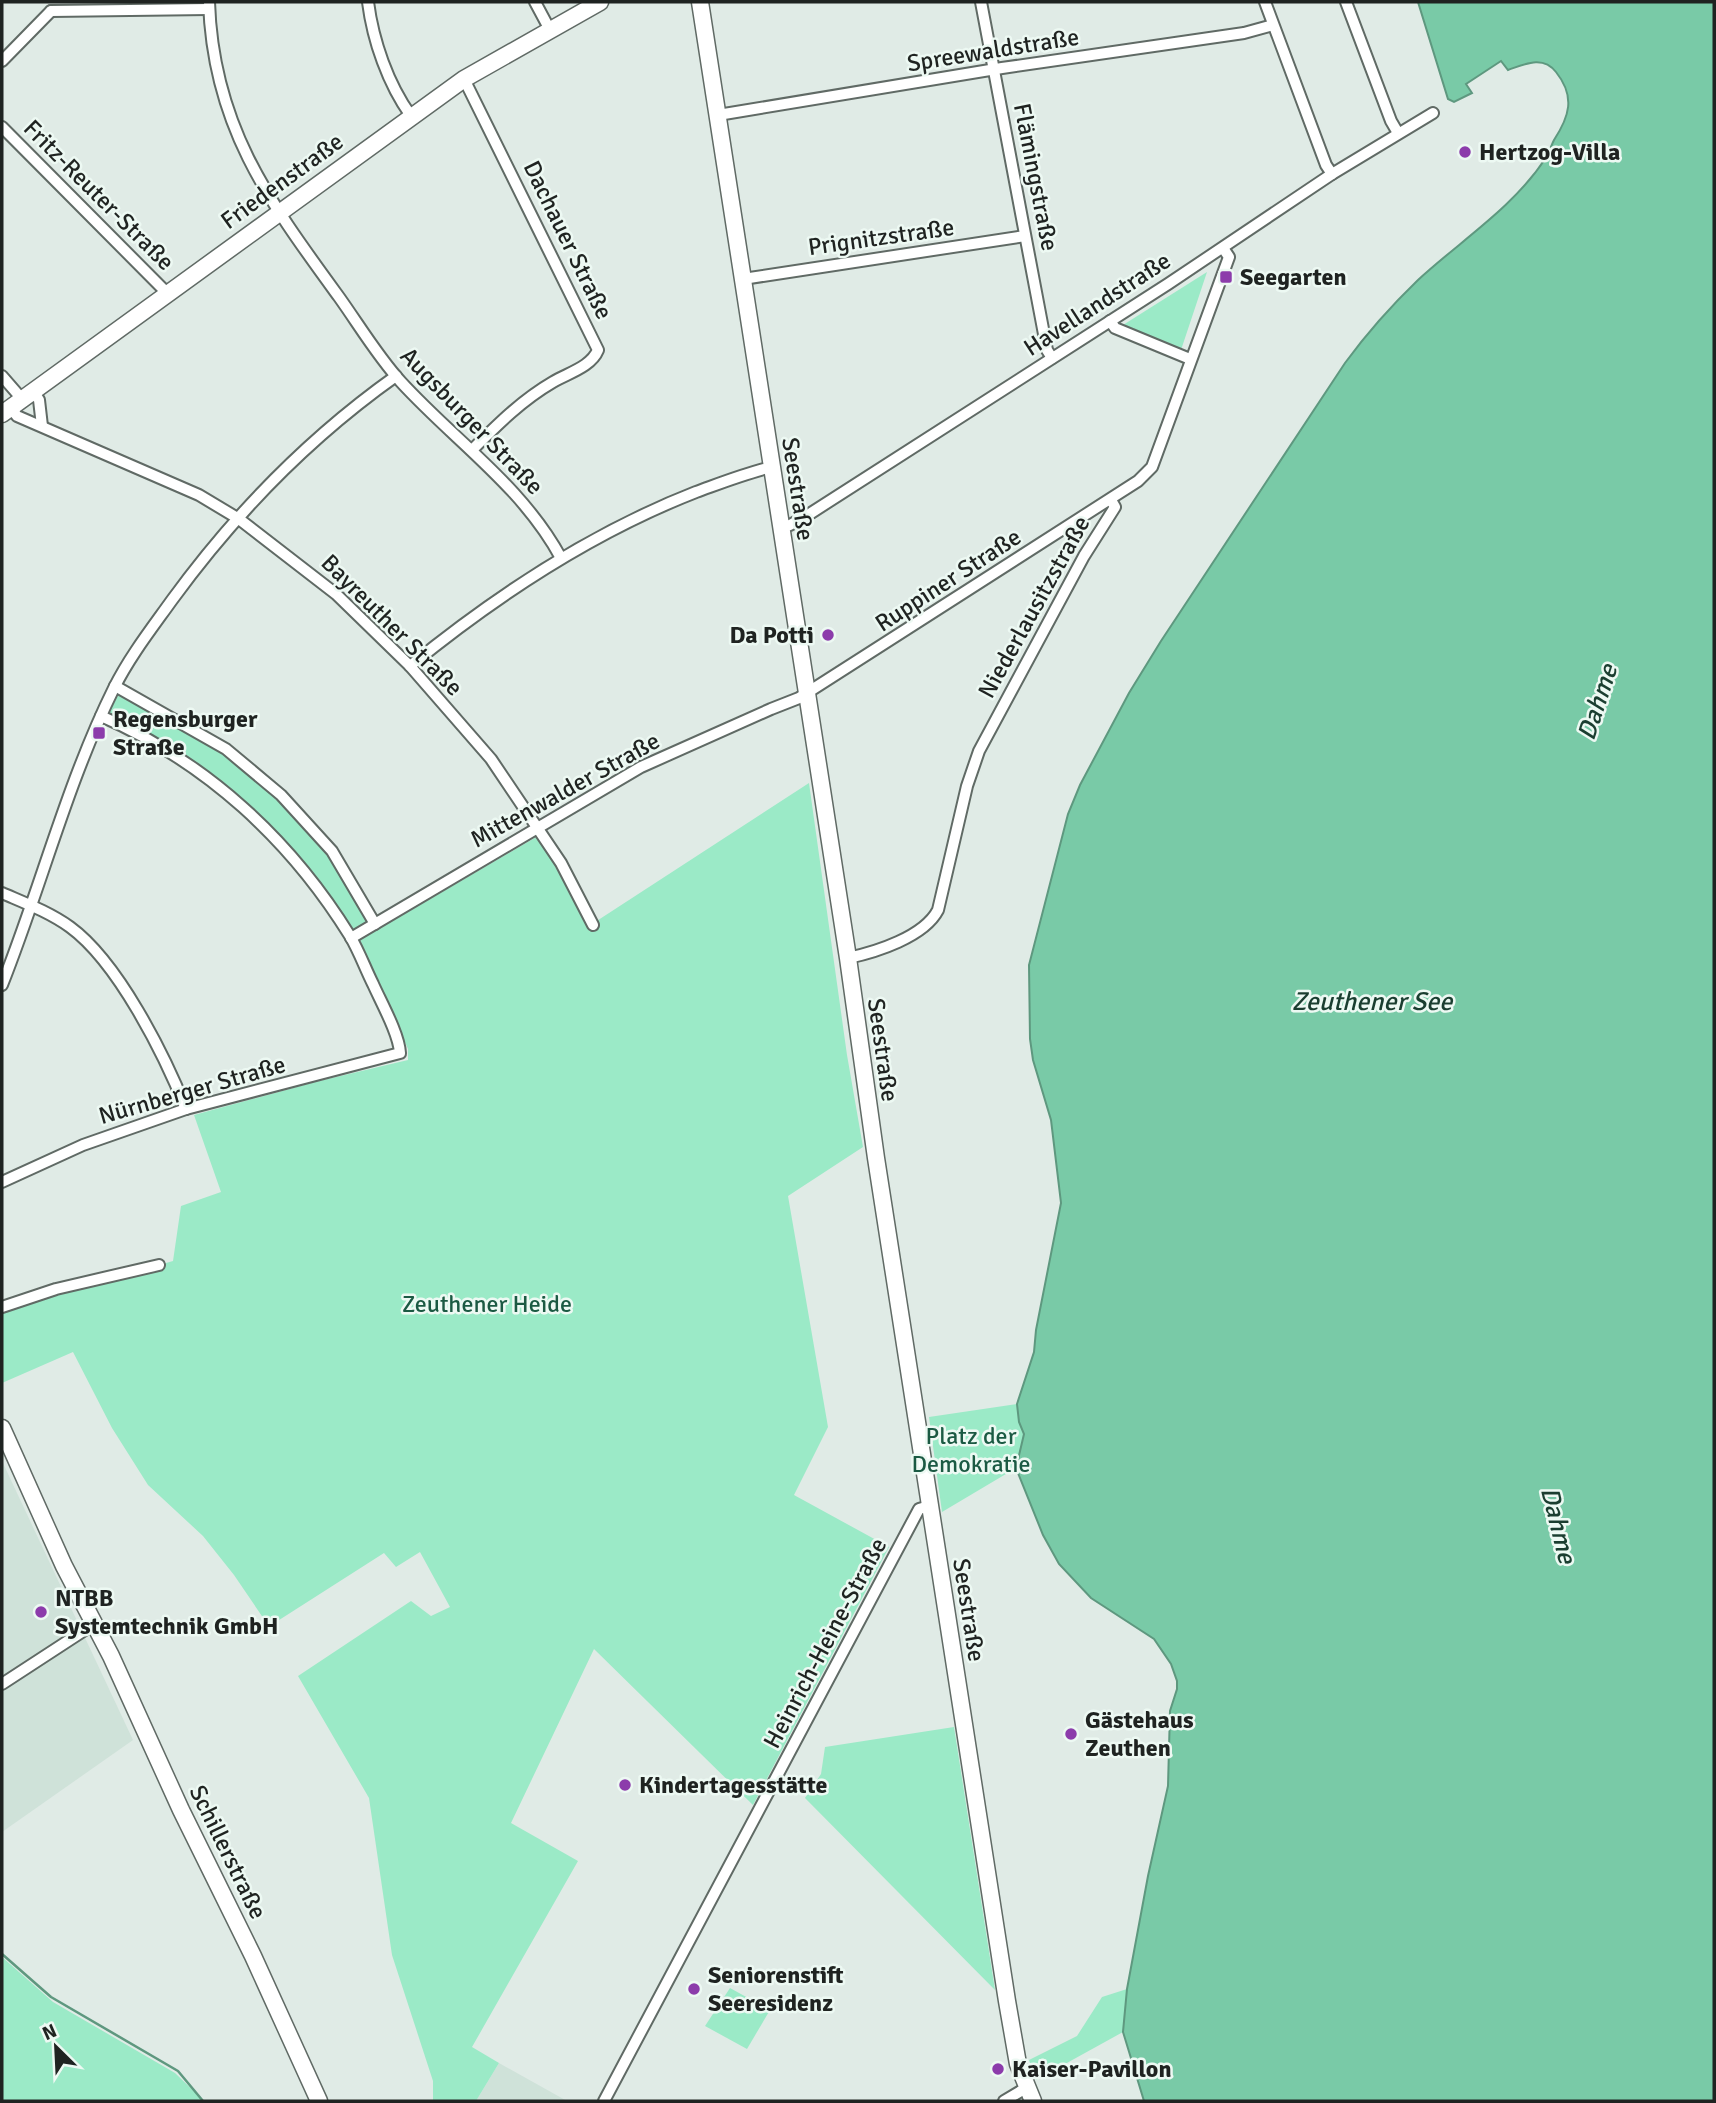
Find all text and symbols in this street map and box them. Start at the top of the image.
street label: Spreewaldstraße [905,22,1081,78]
street label: Flämingstraße [1007,101,1065,253]
street label: Fritz-Reuter-Straße [17,113,181,277]
street label: Friedenstraße [215,126,349,236]
place label: Hertzog-Villa [1479,137,1620,167]
marker: Hertzog-Villa [1457,144,1473,160]
street label: Dachauer Straße [517,156,619,324]
street label: Prignitzstraße [806,212,956,262]
street label: Havellandstraße [1018,245,1176,363]
place label: Seegarten [1240,262,1347,292]
marker: Seegarten [1218,269,1234,285]
street label: Augsburger Straße [394,341,550,501]
street label: Seestraße [775,435,821,543]
street label: Niederlausitzstraße [971,511,1097,703]
street label: Ruppiner Straße [869,522,1027,638]
street label: Bayreuther Straße [315,548,469,702]
place label: Da Potti [729,620,814,650]
marker: Da Potti [820,627,836,643]
water label: Dahme [1571,659,1626,744]
place label: Regensburger Straße [113,704,258,762]
marker: Regensburger Straße [91,725,107,741]
street label: Mittenwalder Straße [465,726,665,854]
water label: Zeuthener See [1292,986,1454,1018]
street label: Seestraße [861,996,905,1104]
street label: Nürnberger Straße [95,1049,289,1131]
park label: Zeuthener Heide [402,1289,572,1319]
park label: Platz der Demokratie [912,1421,1030,1479]
water label: Dahme [1533,1484,1583,1569]
street label: Heinrich-Heine-Straße [757,1533,893,1753]
street label: Seestraße [946,1556,992,1664]
place label: NTBB Systemtechnik GmbH [55,1583,278,1641]
marker: NTBB Systemtechnik GmbH [33,1604,49,1620]
place label: Gästehaus Zeuthen [1085,1705,1194,1763]
marker: Gästehaus Zeuthen [1063,1726,1079,1742]
place label: Kindertagesstätte [639,1770,828,1800]
marker: Kindertagesstätte [617,1777,633,1793]
street label: Schillerstraße [183,1780,273,1924]
place label: Seniorenstift Seeresidenz [708,1960,844,2018]
marker: Seniorenstift Seeresidenz [686,1981,702,1997]
north arrow [21,2012,91,2082]
text: N [39,2019,60,2046]
place label: Kaiser-Pavillon [1012,2054,1172,2084]
marker: Kaiser-Pavillon [990,2061,1006,2077]

